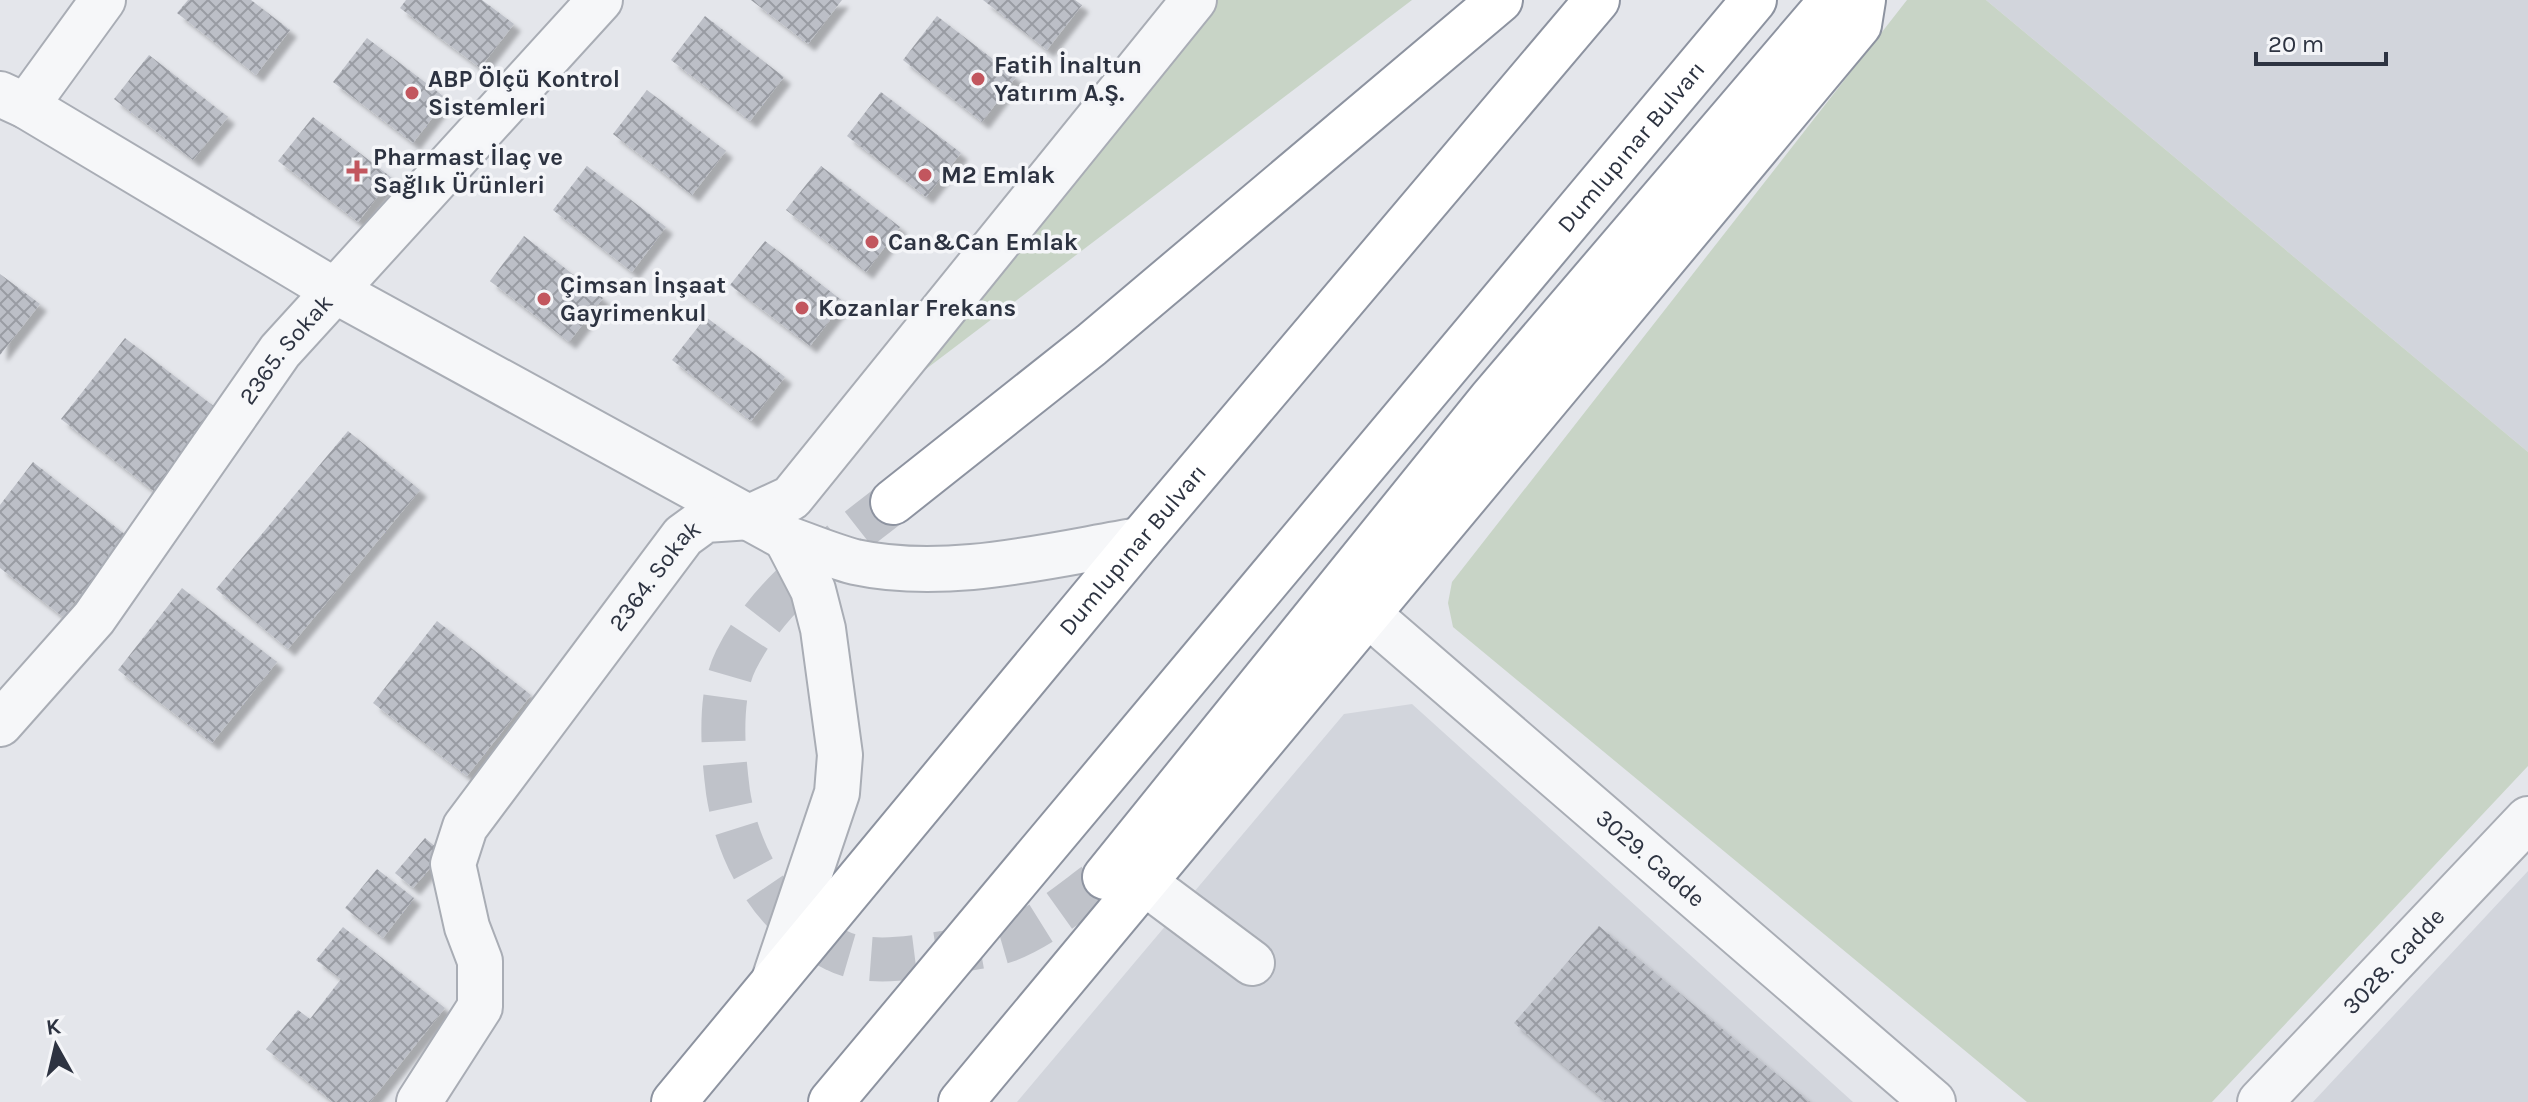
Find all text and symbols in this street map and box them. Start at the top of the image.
scale bar [2256,16,2386,66]
text: 20 m [2268,30,2324,58]
place label: Fatih İnaltun Yatırım A.Ş. [994,51,1142,107]
street label: Dumlupınar Bulvarı [1551,55,1711,238]
place label: ABP Ölçü Kontrol Sistemleri [428,65,620,121]
marker: Fatih İnaltun Yatırım A.Ş. [969,70,987,88]
marker: ABP Ölçü Kontrol Sistemleri [403,84,421,102]
place label: Pharmast İlaç ve Sağlık Ürünleri [373,143,563,199]
place label: M2 Emlak [941,161,1055,189]
marker: Pharmast İlaç ve Sağlık Ürünleri [348,162,366,180]
marker: M2 Emlak [916,166,934,184]
place label: Can&Can Emlak [888,228,1078,256]
marker: Can&Can Emlak [863,233,881,251]
place label: Çimsan İnşaat Gayrimenkul [560,271,726,327]
street label: 2365. Sokak [233,289,339,410]
marker: Çimsan İnşaat Gayrimenkul [535,290,553,308]
place label: Kozanlar Frekans [818,294,1016,322]
marker: Kozanlar Frekans [793,299,811,317]
street label: Dumlupınar Bulvarı [1053,458,1212,641]
street label: 2364. Sokak [603,514,706,636]
street label: 3029. Cadde [1590,803,1711,913]
street label: 3028. Cadde [2337,902,2450,1020]
north arrow [16,1006,96,1086]
text: K [44,1013,63,1041]

